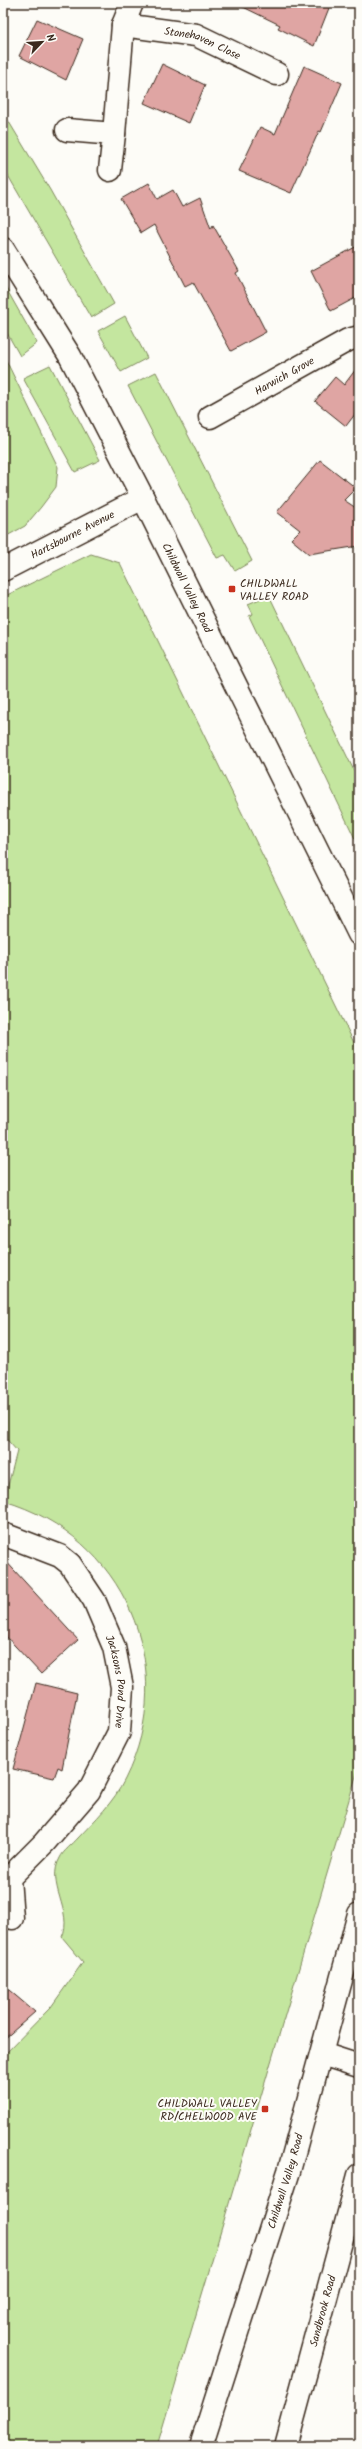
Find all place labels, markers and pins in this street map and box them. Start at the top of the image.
place label: CHILDWALL VALLEY ROAD [240,575,309,606]
marker: CHILDWALL VALLEY ROAD [227,584,237,594]
place label: CHILDWALL VALLEY RD/CHELWOOD AVE [158,2095,258,2126]
marker: CHILDWALL VALLEY RD/CHELWOOD AVE [260,2104,270,2114]

